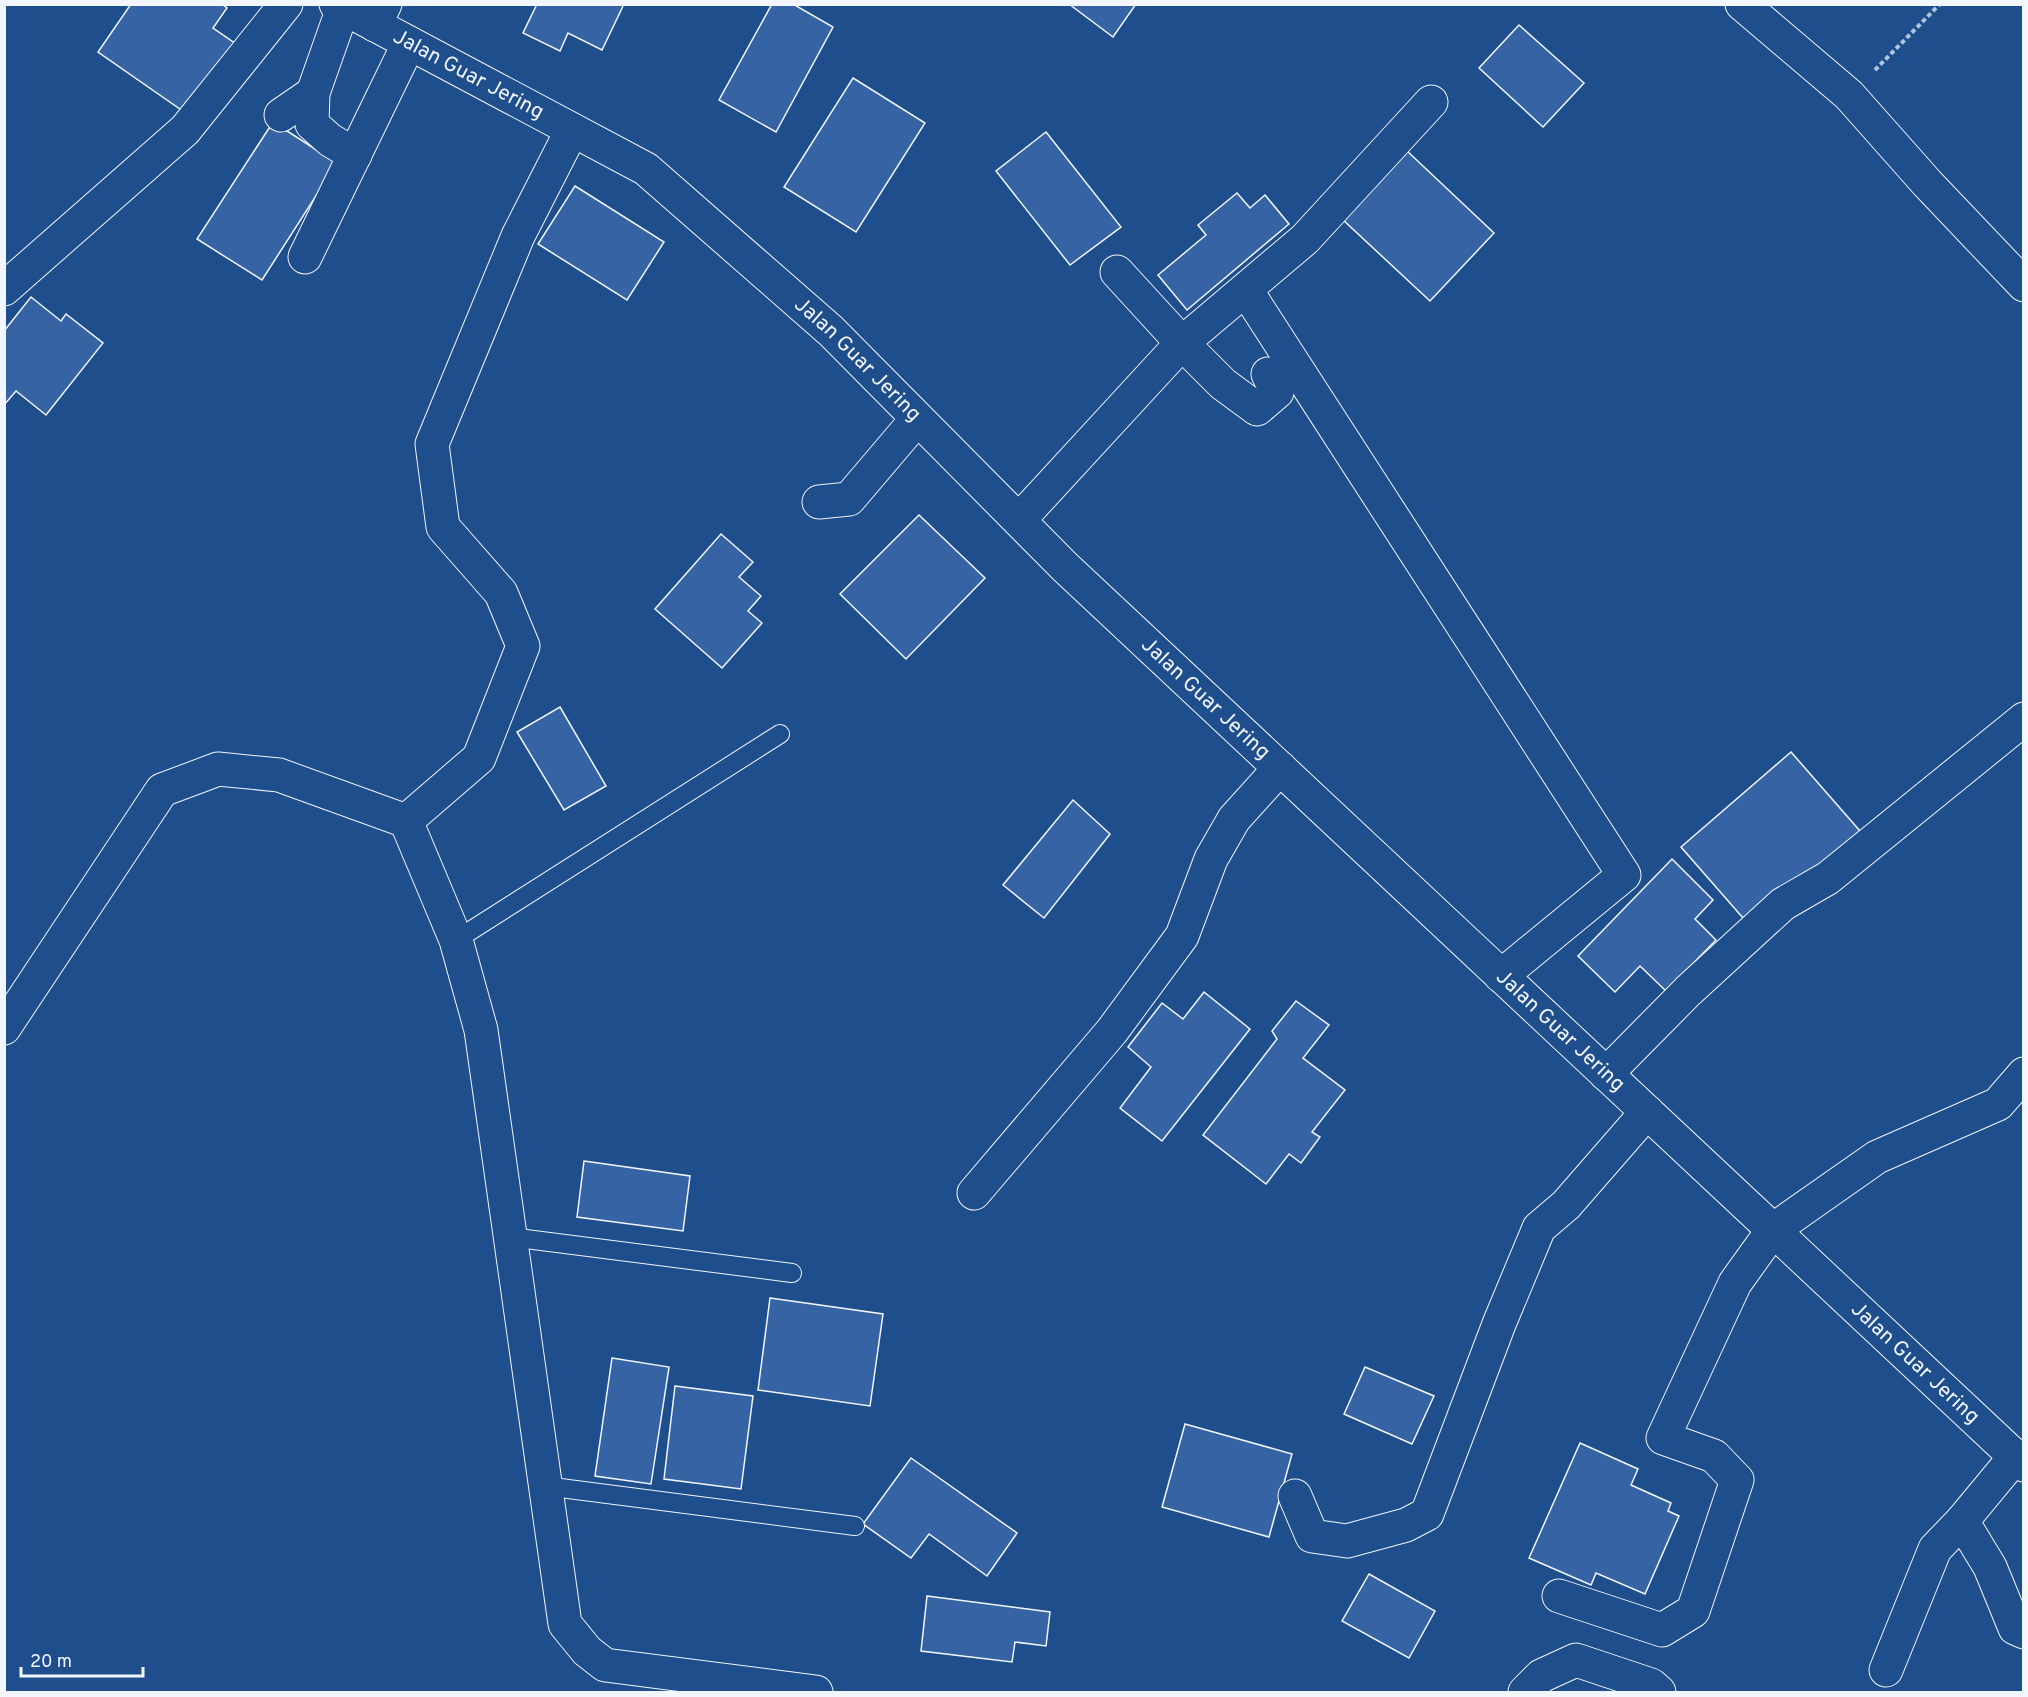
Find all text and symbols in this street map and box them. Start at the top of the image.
street label: Jalan Guar Jering [388,23,549,126]
street label: Jalan Guar Jering [788,291,927,428]
street label: Jalan Guar Jering [1135,632,1276,766]
street label: Jalan Guar Jering [1490,964,1631,1098]
street label: Jalan Guar Jering [1845,1296,1985,1430]
scale bar [21,1640,142,1678]
text: 20 m [30,1651,72,1674]

